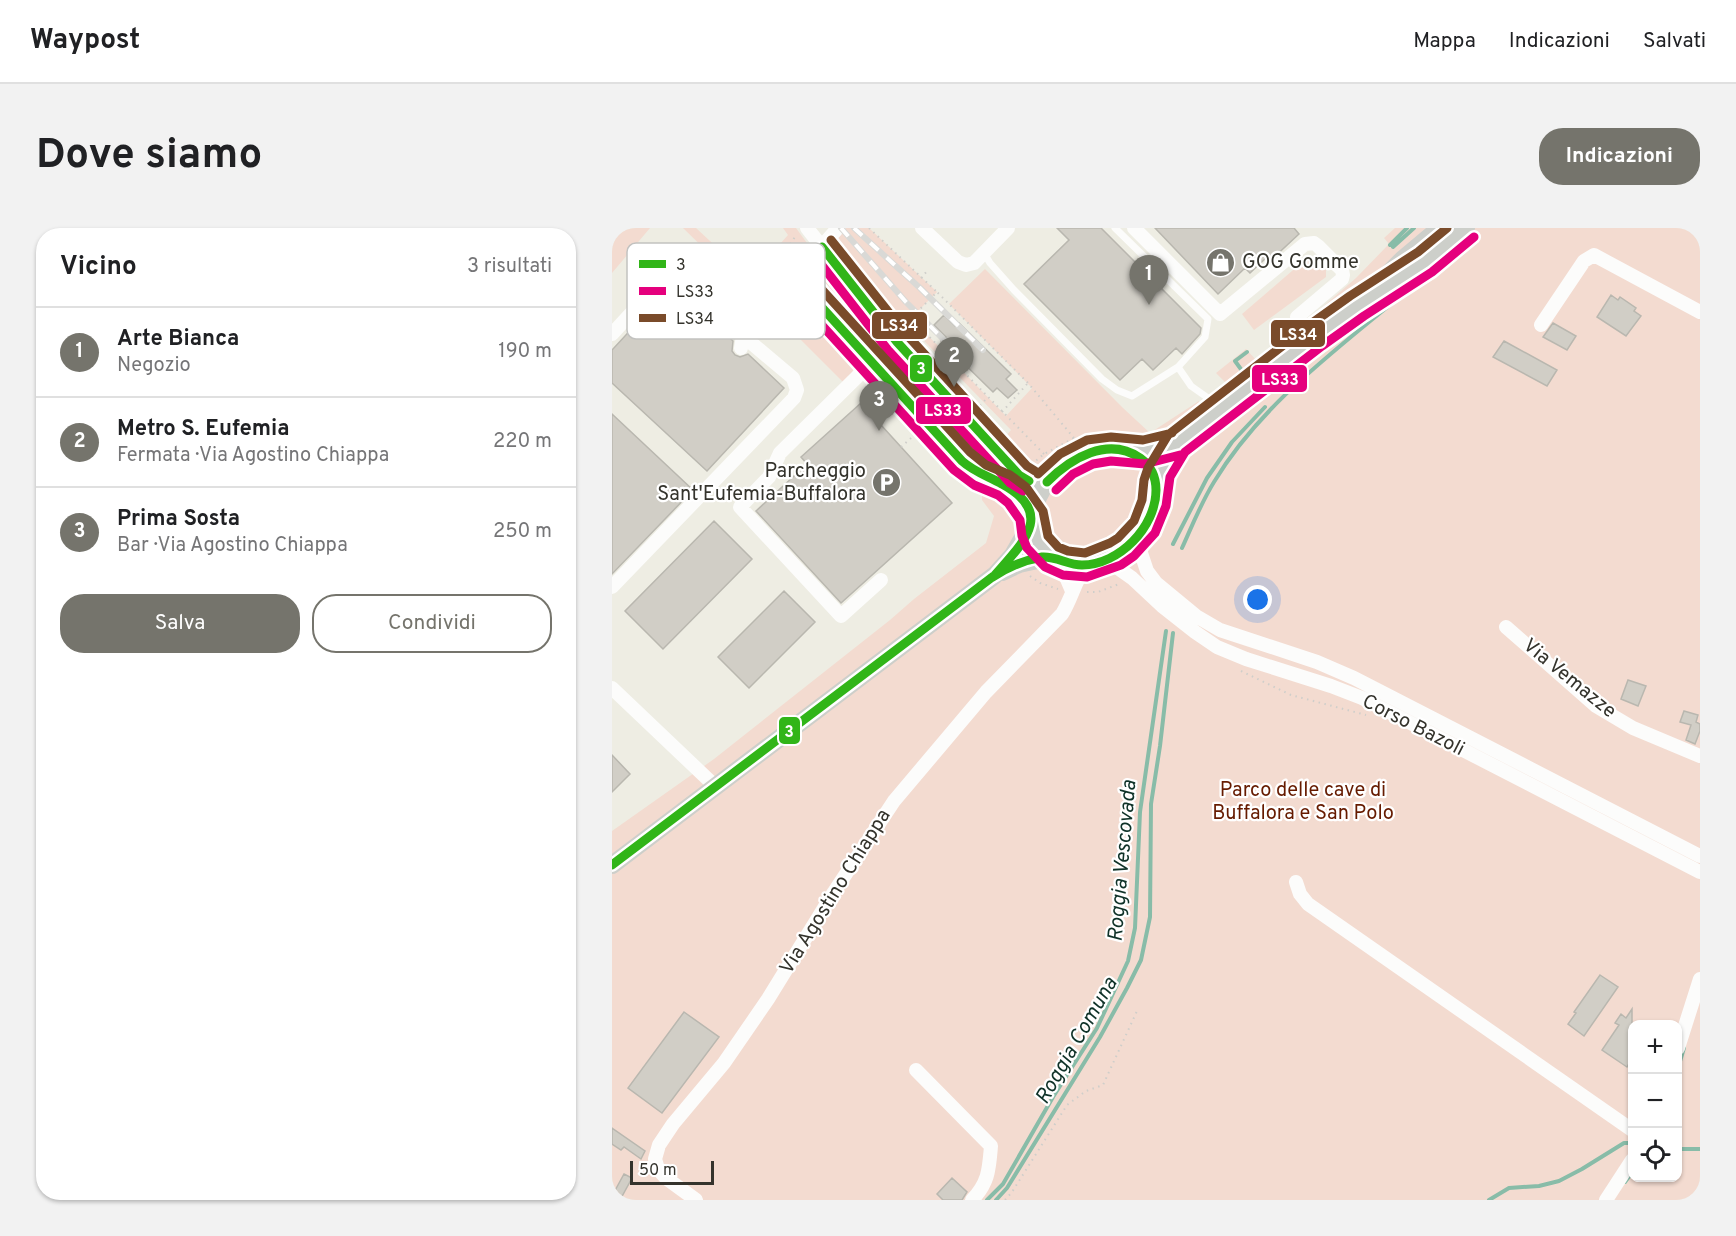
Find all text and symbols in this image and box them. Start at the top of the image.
text: Waypost [30,23,140,59]
text: Mappa [1413,28,1476,55]
text: Indicazioni [1509,28,1610,55]
text: Salvati [1643,28,1706,55]
button: Indicazioni [1539,128,1700,185]
text: Dove siamo [36,130,262,183]
legend [627,243,825,339]
shop icon: GOG Gomme [1205,247,1237,279]
place label: GOG Gomme [1242,250,1359,276]
text: Vicino [60,251,137,284]
text: 3 risultati [467,254,552,280]
text: 3 [676,256,686,276]
pin: 1 [1130,256,1168,305]
text: LS33 [676,283,714,303]
text: LS34 [676,310,714,330]
line badge: LS34 [871,311,928,340]
text: LS34 [880,317,918,337]
line badge: LS34 [1270,319,1326,348]
text: Arte Bianca [117,326,239,353]
text: LS34 [1279,326,1317,346]
pin: 2 [934,338,974,387]
text: 1 [76,339,84,365]
text: 190 m [498,339,552,365]
text: Negozio [117,353,191,379]
line badge: 3 [909,354,933,383]
text: 3 [916,360,926,380]
line badge: LS33 [1251,364,1308,393]
text: LS33 [1261,371,1299,391]
pin: 3 [860,382,898,431]
line badge: LS33 [915,396,972,425]
text: LS33 [924,402,962,422]
text: Metro S. Eufemia [117,416,290,443]
text: 2 [73,429,86,455]
text: 220 m [493,429,552,455]
text: Fermata · Via Agostino Chiappa [117,443,389,469]
place label: Parcheggio Sant'Eufemia-Buffalora [657,459,866,508]
parking icon: Parcheggio Sant'Eufemia-Buffalora [871,467,903,499]
text: Prima Sosta [117,506,240,533]
text: 3 [74,519,86,545]
text: 250 m [493,519,552,545]
text: Bar · Via Agostino Chiappa [117,533,348,559]
your location [1243,585,1272,614]
button: Salva [60,594,300,653]
button: Condividi [312,594,552,653]
street label: Via Vemazze [1517,633,1621,725]
street label: Corso Bazoli [1357,689,1469,763]
line badge: 3 [778,716,801,745]
text: 3 [784,723,794,743]
park label: Parco delle cave di Buffalora e San Polo [1212,778,1394,827]
water label: Roggia Vescovada [1102,779,1144,943]
street label: Via Agostino Chiappa [775,804,897,980]
water label: Roggia Comuna [1030,972,1124,1109]
map controls [1628,1020,1682,1182]
button: + [1628,1020,1682,1074]
button: − [1628,1074,1682,1128]
button: locate [1628,1128,1682,1182]
scale bar [630,1158,714,1186]
text: 50 m [639,1161,677,1181]

